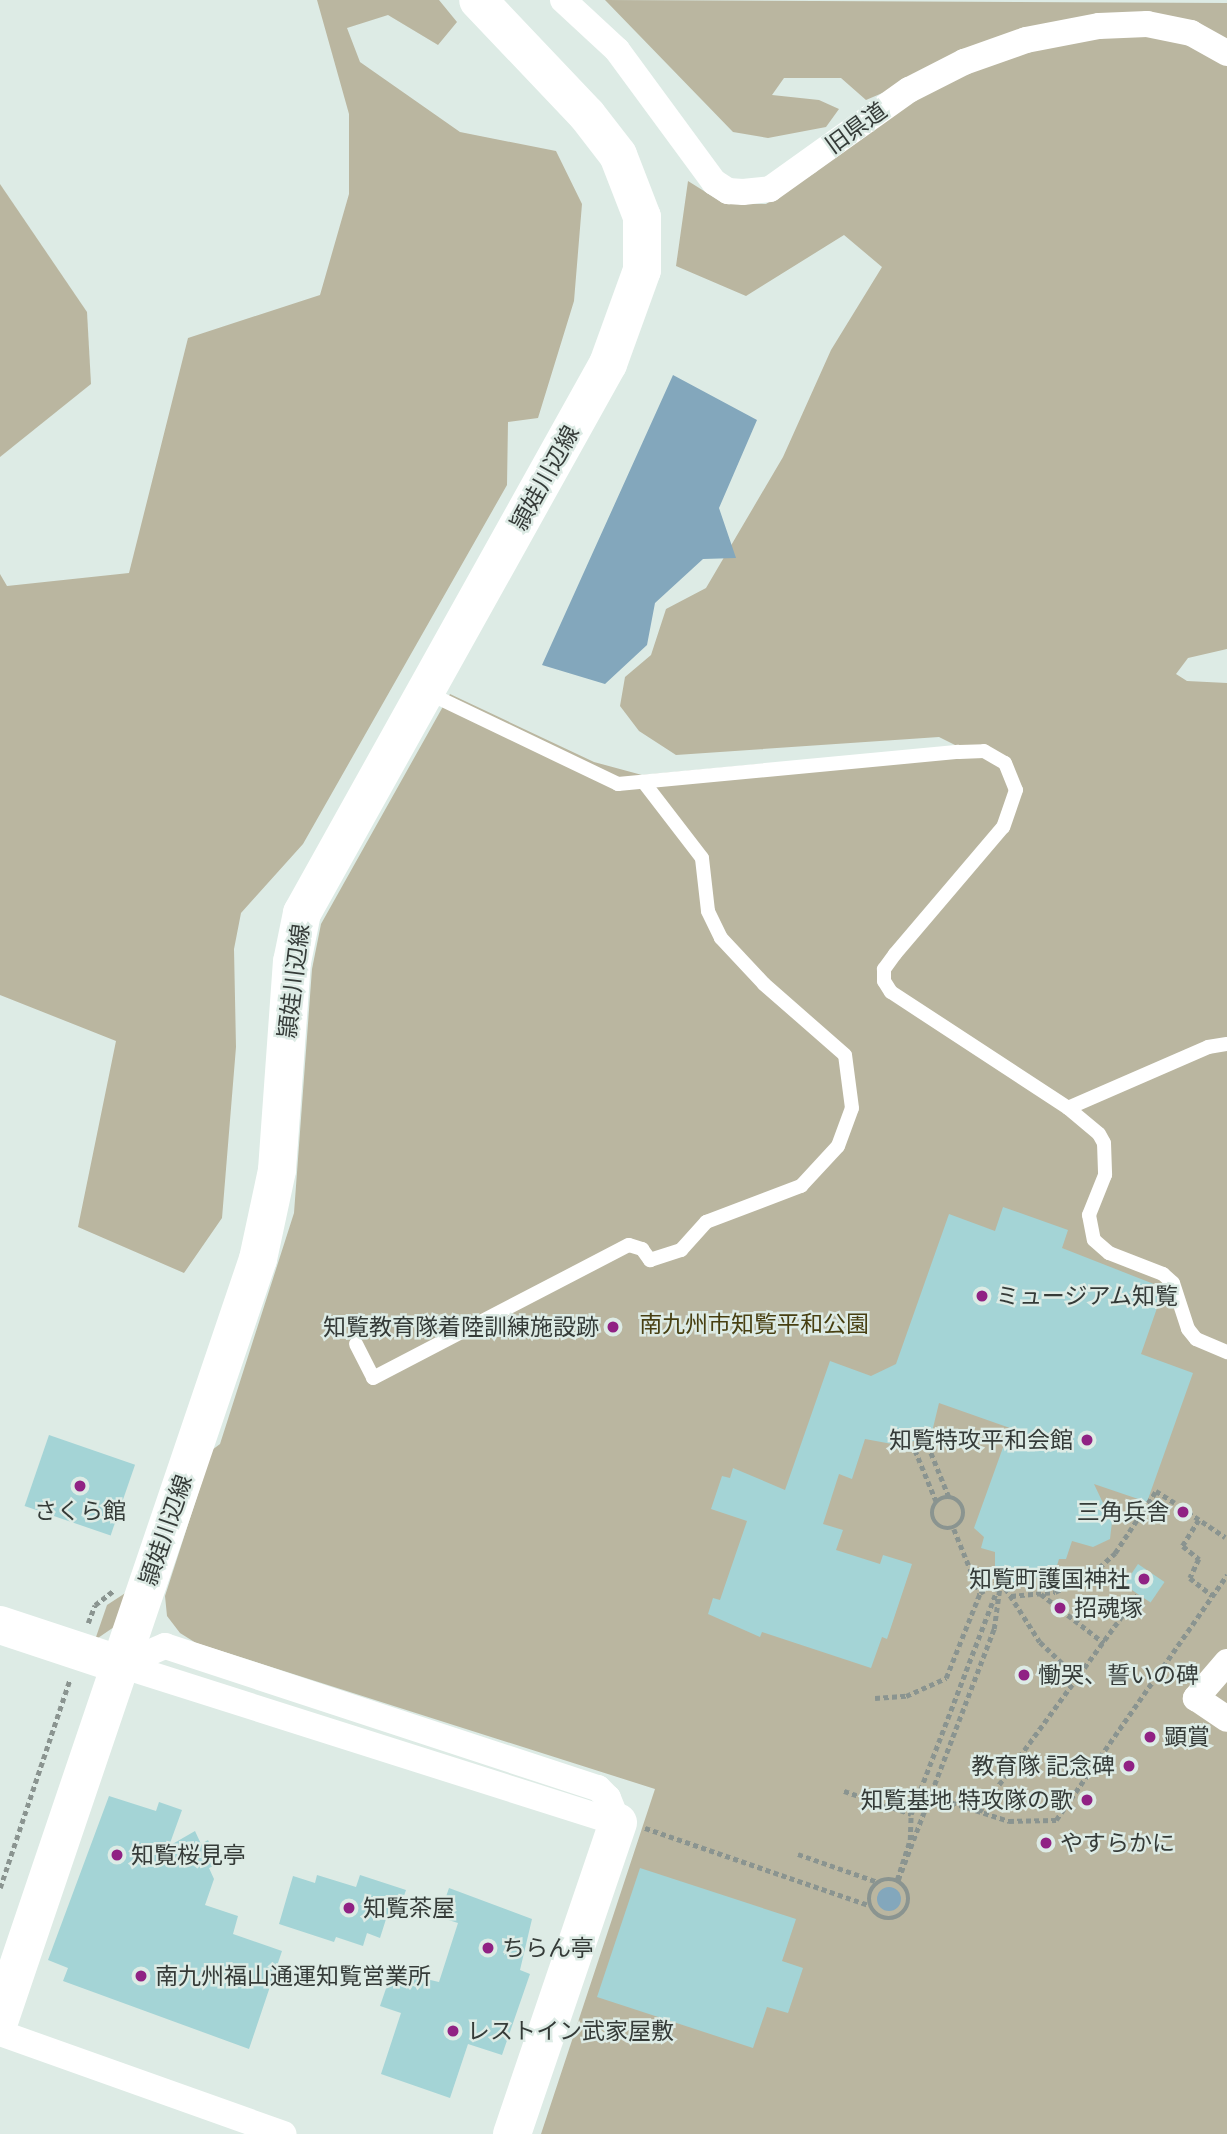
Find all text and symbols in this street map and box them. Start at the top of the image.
street label: 旧県道 [820,97,892,159]
street label: 頴娃川辺線 [505,421,585,535]
street label: 頴娃川辺線 [273,922,315,1040]
place label: ミュージアム知覧 [996,1282,1180,1310]
marker: ミュージアム知覧 [974,1288,990,1304]
park label: 南九州市知覧平和公園 [639,1310,869,1338]
place label: 知覧教育隊着陸訓練施設跡 [323,1313,599,1341]
marker: 知覧教育隊着陸訓練施設跡 [605,1319,621,1335]
place label: 知覧特攻平和会館 [889,1426,1073,1454]
marker: 知覧特攻平和会館 [1079,1432,1095,1448]
street label: 頴娃川辺線 [134,1471,198,1589]
marker: さくら館 [72,1478,88,1494]
place label: さくら館 [34,1497,126,1525]
place label: 三角兵舎 [1077,1498,1169,1526]
marker: 三角兵舎 [1175,1504,1191,1520]
place label: 知覧町護国神社 [969,1565,1130,1593]
marker: 知覧町護国神社 [1136,1571,1152,1587]
place label: 招魂塚 [1074,1594,1143,1622]
marker: 招魂塚 [1052,1600,1068,1616]
place label: 慟哭、誓いの碑 [1038,1661,1199,1689]
marker: 慟哭、誓いの碑 [1016,1667,1032,1683]
place label: 顕賞 [1164,1723,1210,1751]
marker: 顕賞 [1142,1729,1158,1745]
place label: 教育隊 記念碑 [972,1752,1115,1780]
marker: 教育隊 記念碑 [1121,1758,1137,1774]
place label: 知覧基地 特攻隊の歌 [861,1786,1073,1814]
marker: 知覧基地 特攻隊の歌 [1079,1792,1095,1808]
place label: やすらかに [1060,1829,1175,1857]
marker: やすらかに [1038,1835,1054,1851]
place label: 知覧桜見亭 [131,1841,246,1869]
marker: 知覧桜見亭 [109,1847,125,1863]
place label: 知覧茶屋 [363,1894,455,1922]
marker: 知覧茶屋 [341,1900,357,1916]
place label: ちらん亭 [502,1934,594,1962]
marker: ちらん亭 [480,1940,496,1956]
place label: 南九州福山通運知覧営業所 [155,1962,431,1990]
marker: 南九州福山通運知覧営業所 [133,1968,149,1984]
place label: レストイン武家屋敷 [467,2017,674,2045]
marker: レストイン武家屋敷 [445,2023,461,2039]

